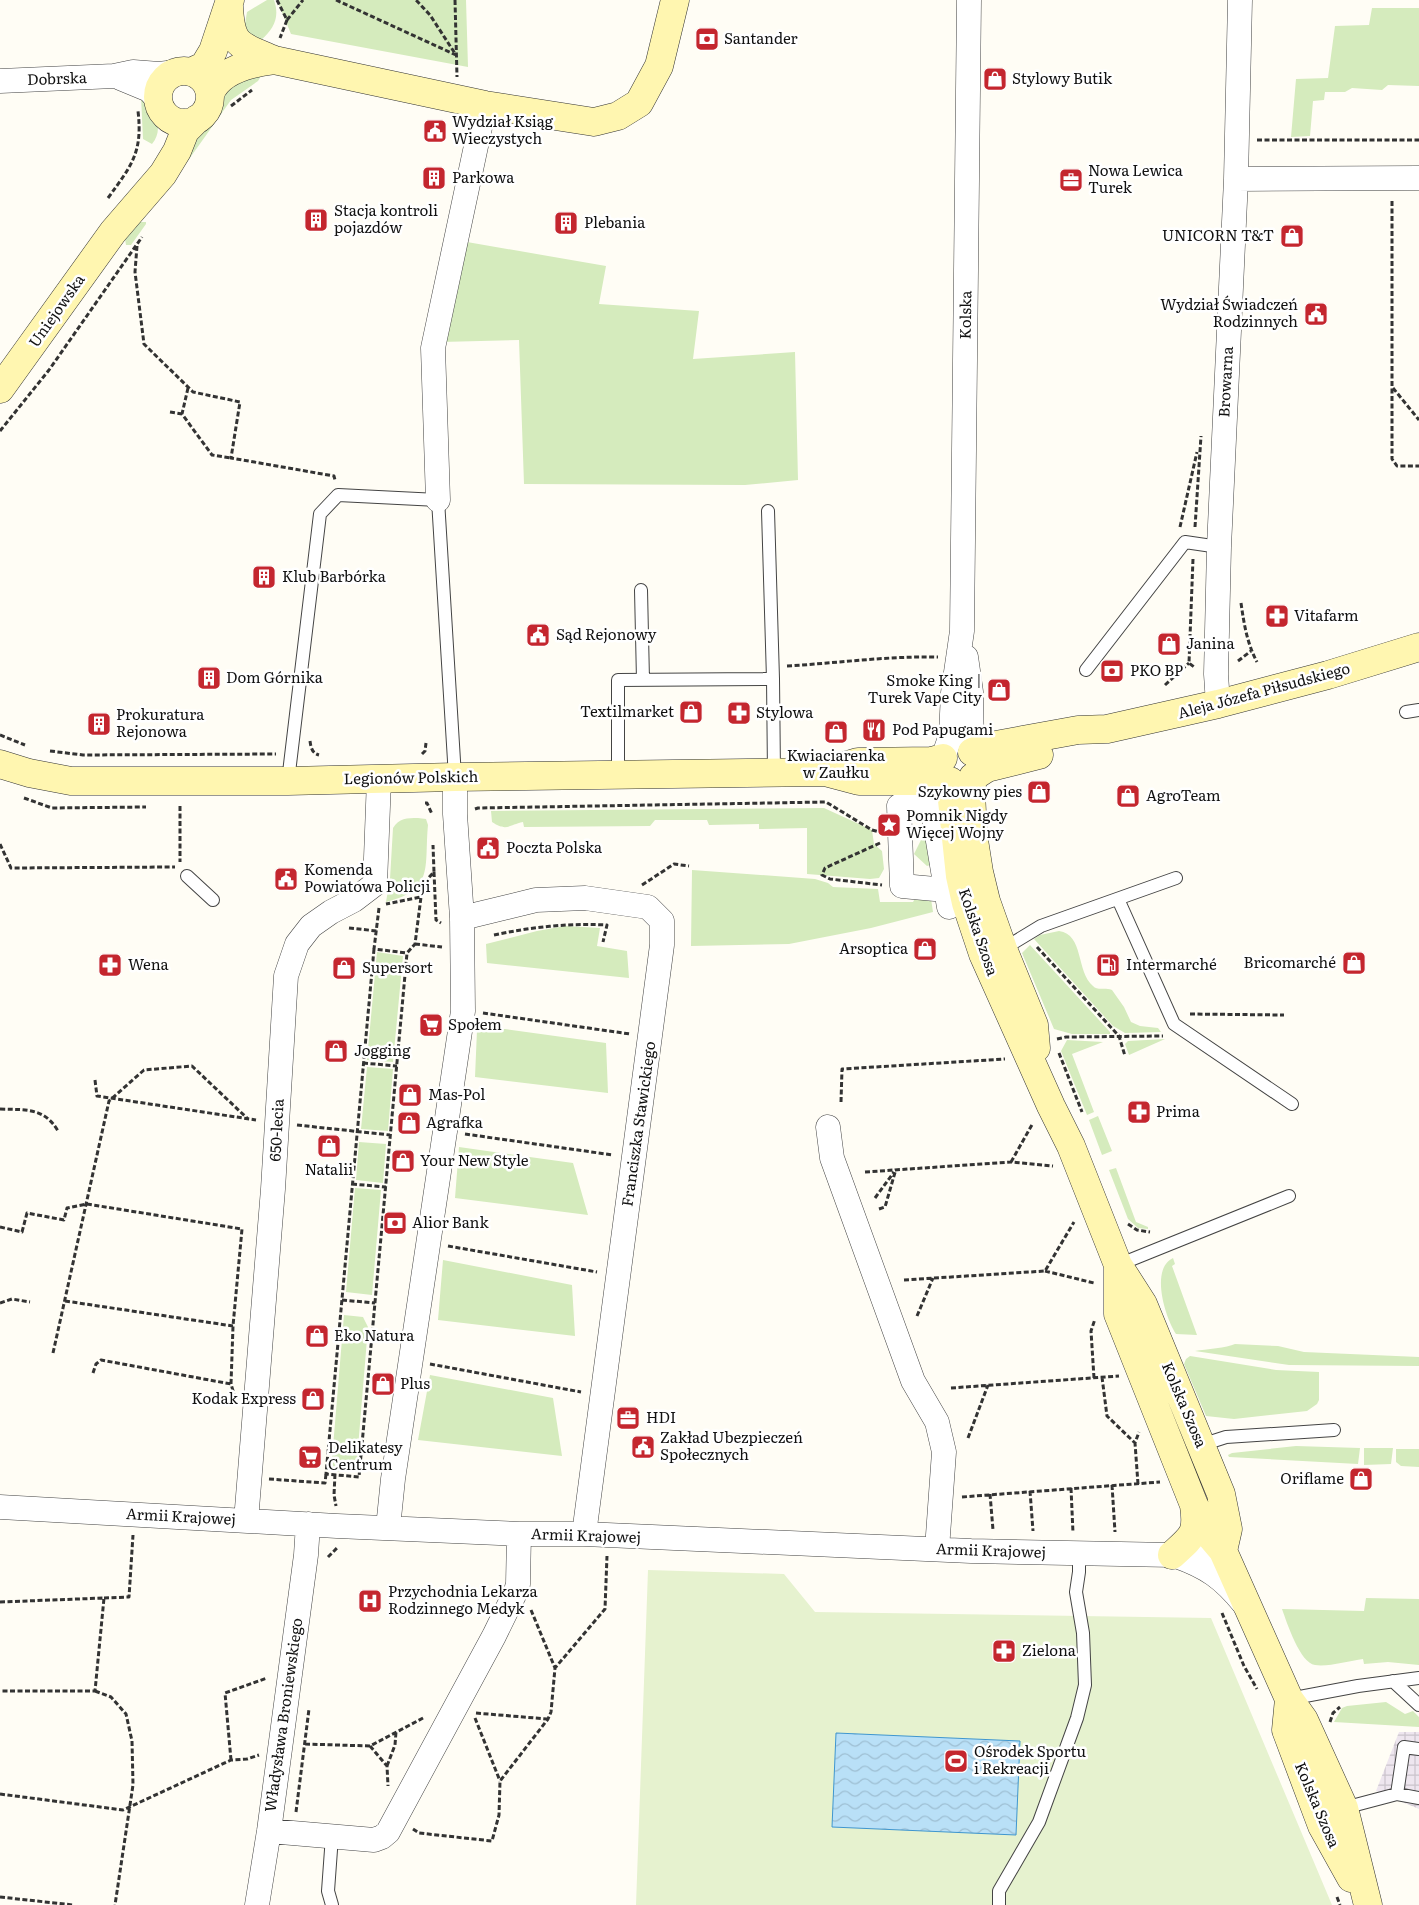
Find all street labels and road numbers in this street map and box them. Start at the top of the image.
street label: Dobrska [27,65,88,90]
street label: Uniejowska [22,268,90,351]
street label: Kolska [953,290,976,339]
street label: Browarna [1211,345,1238,418]
street label: Aleja Józefa Piłsudskiego [1175,655,1352,724]
street label: Legionów Polskich [343,764,479,789]
street label: Kolska Szosa [954,885,1005,979]
street label: Franciszka Stawickiego [615,1039,661,1208]
street label: 650-lecia [262,1097,289,1162]
street label: Kolska Szosa [1157,1358,1214,1452]
street label: Armii Krajowej [126,1501,237,1530]
street label: Armii Krajowej [531,1521,641,1548]
street label: Armii Krajowej [936,1536,1046,1563]
street label: Władysława Broniewskiego [257,1616,308,1813]
street label: Kolska Szosa [1290,1758,1347,1852]

